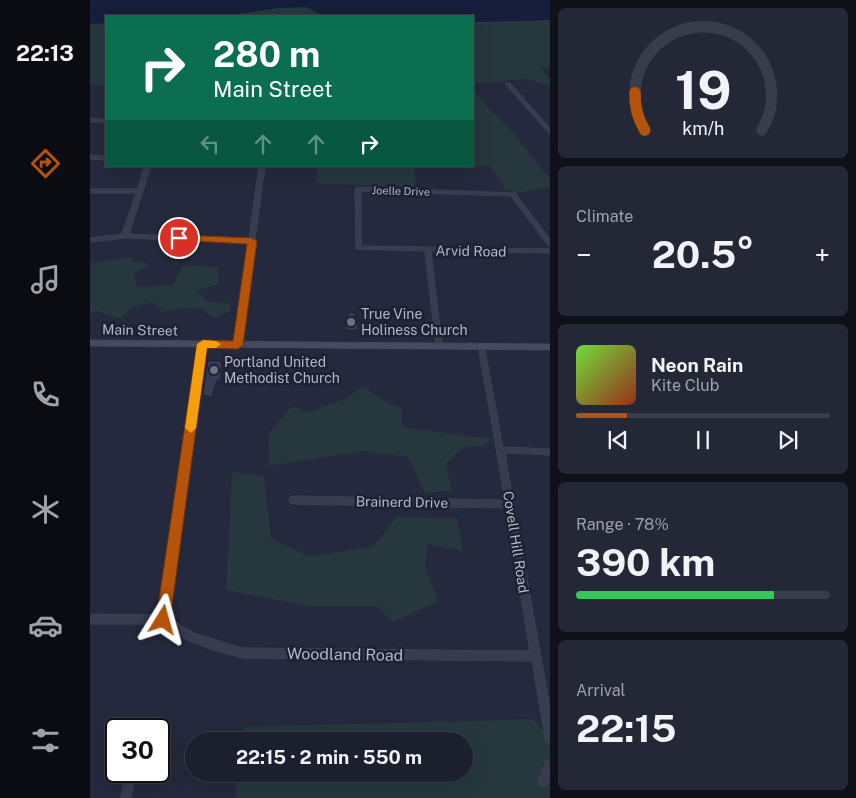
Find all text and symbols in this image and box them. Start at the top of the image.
text: 280 m [213,34,320,75]
icon: right [130,35,195,100]
text: 22:13 [16,40,74,66]
text: 19 [675,60,731,121]
text: Main Street [213,76,332,102]
text: km/h [682,118,724,139]
icon: left [196,130,224,158]
icon: ahead [249,130,277,158]
icon: ahead [302,130,330,158]
icon: right [355,130,383,158]
icon: directions [28,146,63,181]
street label: Joelle Drive [372,184,430,198]
text: Climate [576,207,633,226]
pin [158,217,200,259]
icon: arrive [165,224,193,252]
text: 20.5° [652,232,754,277]
text: − [576,238,592,271]
text: + [814,238,830,271]
street label: Arvid Road [435,242,507,260]
icon: music [28,262,63,297]
place label: True Vine Holiness Church [361,306,468,338]
marker: True Vine Holiness Church [345,316,357,328]
street label: Main Street [102,321,178,339]
place label: Portland United Methodist Church [224,354,340,386]
text: Neon Rain [651,354,743,376]
marker: Portland United Methodist Church [208,364,220,376]
text: Kite Club [651,376,719,395]
icon: phone [28,377,63,412]
icon: previous [604,426,632,454]
icon: pause [689,426,717,454]
icon: next [774,426,802,454]
street label: Covell Hill Road [500,490,532,594]
icon: climate [28,492,63,527]
street label: Brainerd Drive [356,493,448,511]
text: Range · 78% [576,515,669,534]
text: 390 km [576,540,715,585]
position arrow [136,593,188,645]
icon: car [28,608,63,643]
street label: Woodland Road [287,644,403,665]
text: Arrival [576,681,625,700]
text: 22:15 [576,706,676,751]
speed limit sign: 30 [105,718,170,783]
icon: filters [28,723,63,758]
text: 22:15 · 2 min · 550 m [236,746,422,768]

